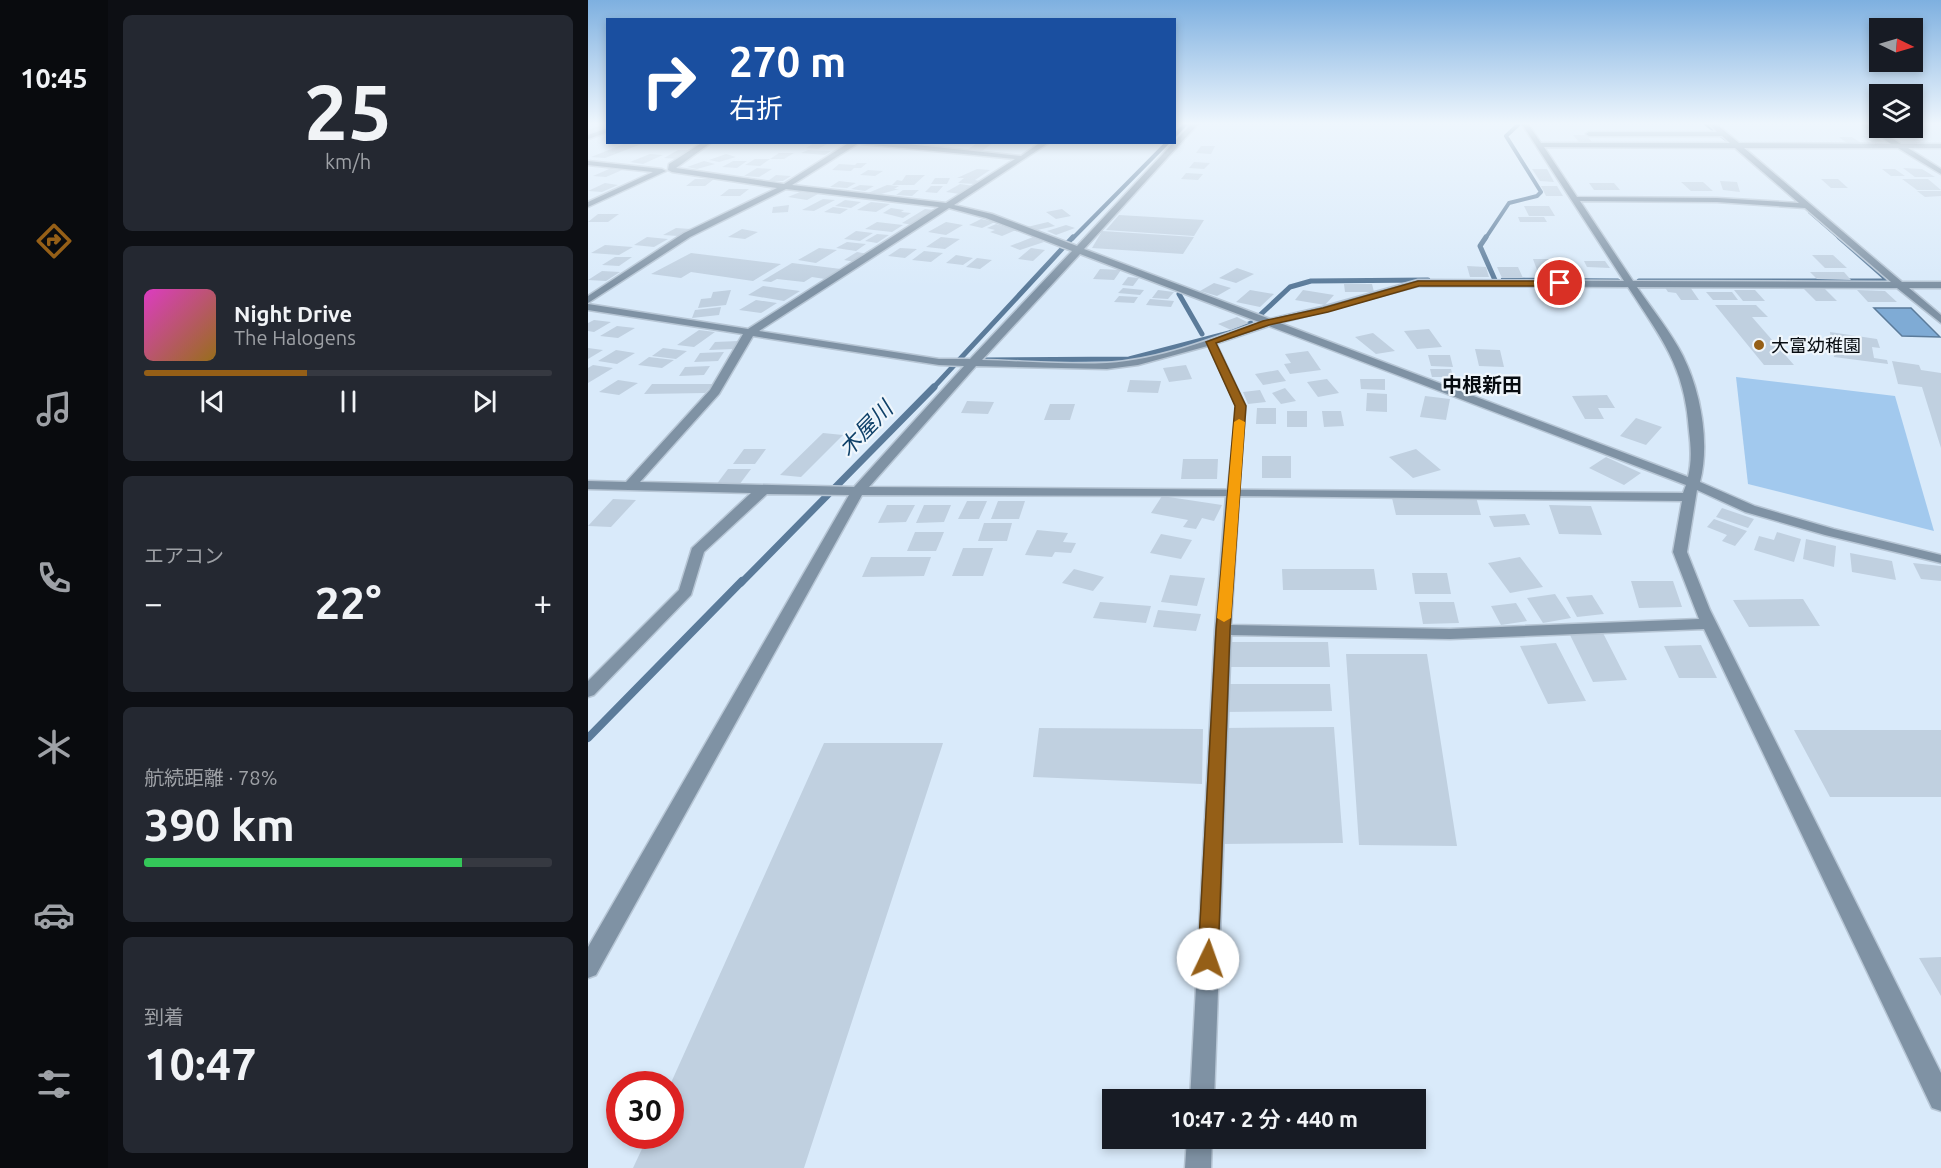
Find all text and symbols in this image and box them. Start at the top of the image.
north arrow [1869,18,1923,72]
map controls [1869,18,1923,138]
text: 270 m [729,38,846,85]
icon: right [630,42,708,120]
text: 10:45 [20,63,88,93]
text: 25 [304,67,392,155]
button: layers [1869,84,1923,138]
text: 右折 [729,93,783,123]
text: km/h [325,150,371,173]
icon: directions [33,220,75,262]
pin [1534,257,1585,308]
icon: arrive [1543,266,1576,299]
text: Night Drive [234,301,352,326]
text: The Halogens [234,326,356,349]
place label: 大富幼稚園 [1771,335,1861,355]
marker: 大富幼稚園 [1752,338,1766,352]
district label: 中根新田 [1442,373,1522,396]
icon: previous [196,385,229,418]
icon: pause [332,385,365,418]
icon: next [468,385,501,418]
icon: music [33,388,75,430]
water label: 木屋川 [833,394,898,460]
text: エアコン [144,544,224,567]
icon: phone [33,557,75,599]
text: 22° [315,577,381,628]
text: − [144,584,163,621]
text: + [533,584,552,621]
icon: climate [33,726,75,768]
text: 航続距離 · 78% [144,766,277,789]
text: 390 km [144,799,295,850]
icon: car [33,894,75,936]
position arrow [1176,927,1240,991]
text: 到着 [144,1005,184,1028]
text: 10:47 [144,1038,257,1089]
icon: filters [33,1063,75,1105]
speed limit sign: 30 [606,1071,684,1149]
text: 10:47 · 2 分 · 440 m [1170,1106,1358,1131]

